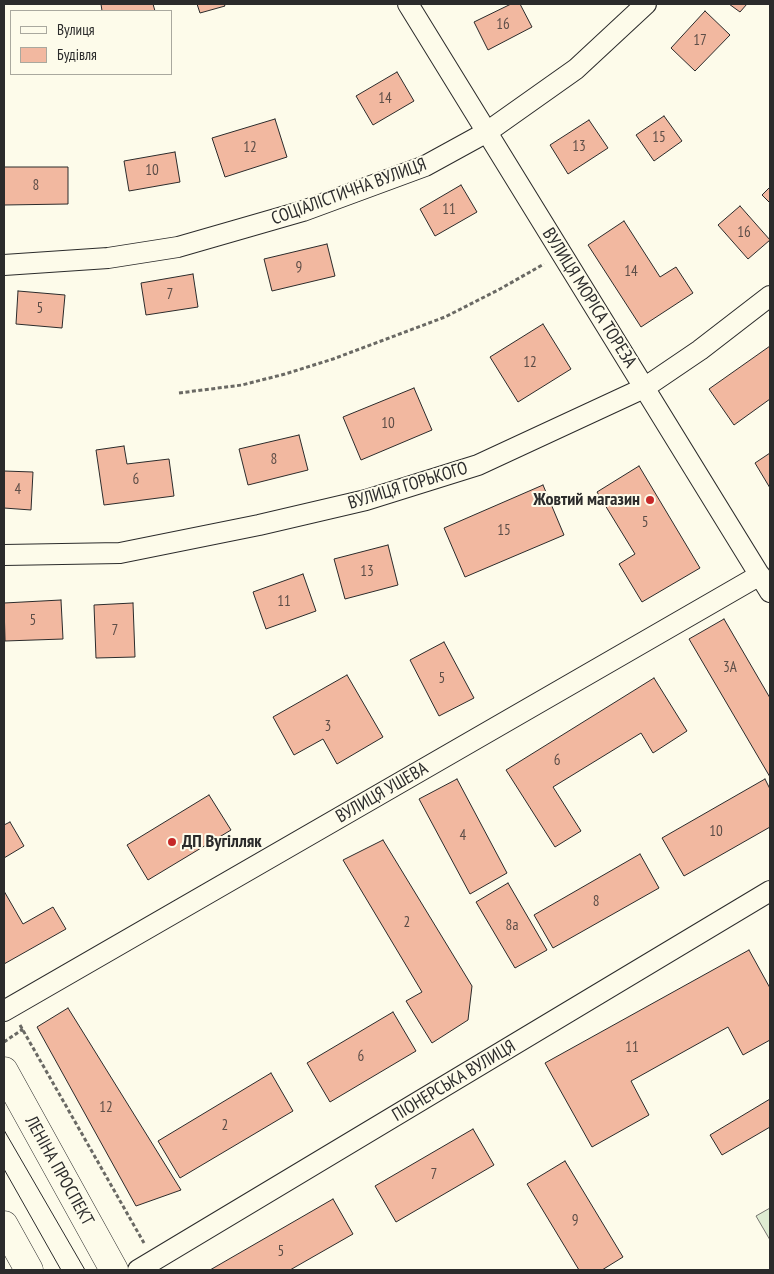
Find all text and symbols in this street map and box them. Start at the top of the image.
legend [10,10,172,75]
house number: 16 [496,16,510,34]
text: Вулиця [57,20,95,39]
house number: 17 [693,32,707,50]
text: Будівля [57,45,97,64]
house number: 14 [378,90,392,108]
house number: 15 [652,129,666,147]
house number: 13 [572,138,586,156]
house number: 12 [243,139,257,157]
street label: СОЦІАЛІСТИЧНА ВУЛИЦЯ [269,154,429,230]
house number: 10 [145,162,159,180]
house number: 8 [33,177,39,195]
house number: 11 [442,201,456,219]
street label: ВУЛИЦЯ МОРІСА ТОРЕЗА [537,224,641,372]
house number: 16 [737,224,751,242]
house number: 9 [296,259,302,277]
house number: 14 [624,263,638,281]
house number: 7 [167,286,173,304]
house number: 5 [37,300,43,318]
house number: 12 [523,354,537,372]
house number: 10 [381,415,395,433]
house number: 8 [271,451,277,469]
street label: ВУЛИЦЯ ГОРЬКОГО [346,458,470,514]
house number: 6 [133,471,139,489]
house number: 4 [15,481,21,499]
place label: Жовтий магазин [533,489,640,511]
marker: Жовтий магазин [644,494,656,506]
house number: 5 [642,514,648,532]
house number: 15 [497,522,511,540]
house number: 13 [360,563,374,581]
house number: 11 [277,593,291,611]
house number: 5 [30,612,36,630]
house number: 7 [112,622,118,640]
house number: 3А [723,659,737,677]
house number: 5 [439,670,445,688]
house number: 3 [325,718,331,736]
house number: 6 [554,752,560,770]
street label: ВУЛИЦЯ УШЕВА [332,758,432,828]
house number: 10 [709,823,723,841]
house number: 4 [460,827,466,845]
place label: ДП Вугілляк [182,831,262,853]
marker: ДП Вугілляк [166,836,178,848]
house number: 8 [593,893,599,911]
house number: 2 [404,914,410,932]
house number: 8а [506,917,518,935]
street label: ПІОНЕРСЬКА ВУЛИЦЯ [389,1036,519,1126]
house number: 11 [625,1039,639,1057]
house number: 6 [358,1048,364,1066]
house number: 12 [99,1099,113,1117]
street label: ЛЕНІНА ПРОСПЕКТ [20,1112,98,1230]
house number: 2 [222,1117,228,1135]
house number: 7 [431,1166,437,1184]
house number: 9 [572,1212,578,1230]
house number: 5 [278,1243,284,1261]

